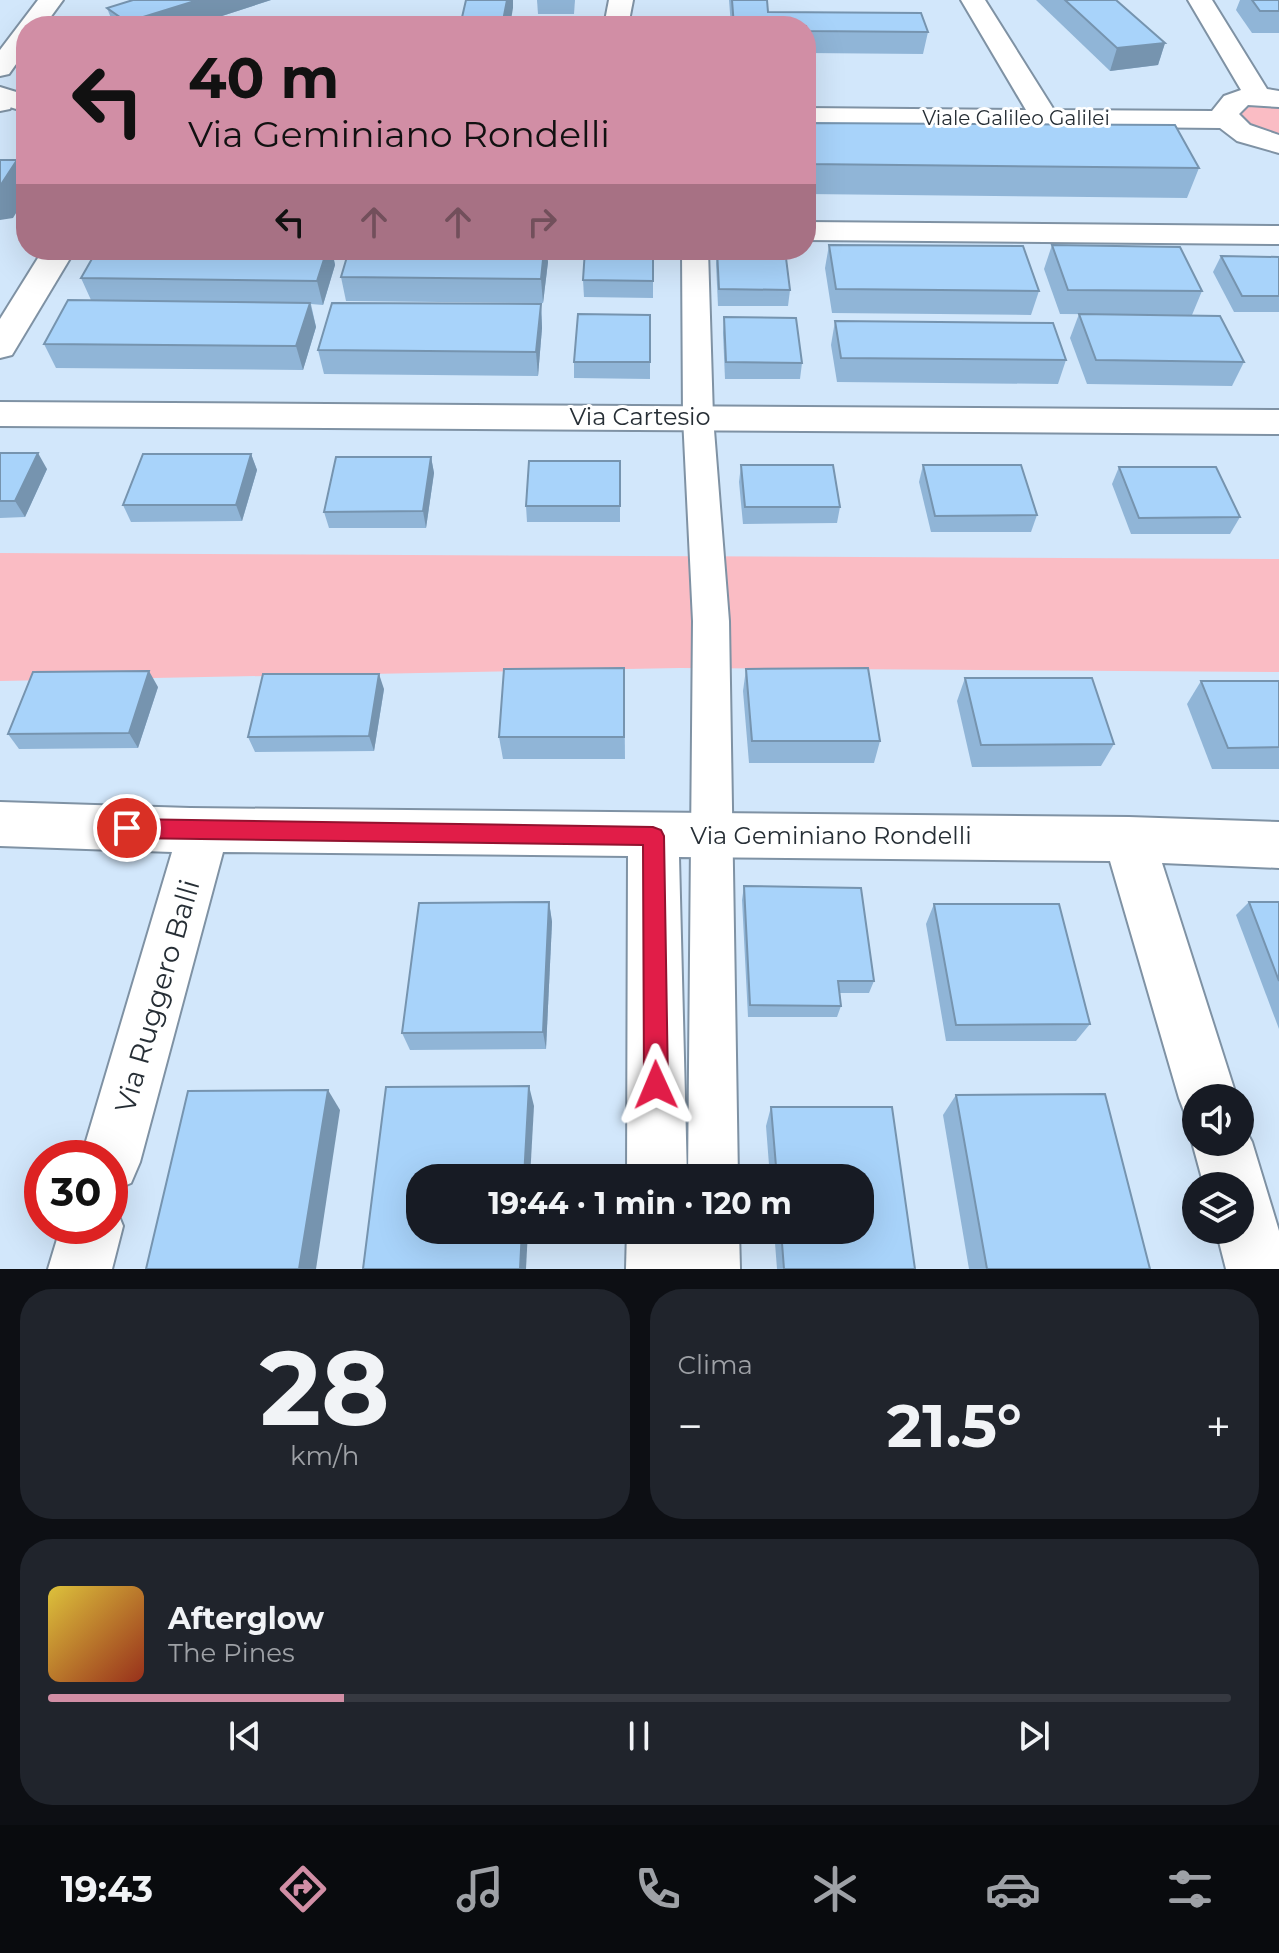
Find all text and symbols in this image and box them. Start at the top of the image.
text: 40 m [188,44,339,112]
icon: left [56,48,160,152]
street label: Viale Galileo Galilei [922,106,1110,130]
text: Via Geminiano Rondelli [188,112,610,156]
icon: left [268,200,312,244]
icon: ahead [352,200,396,244]
icon: ahead [436,200,480,244]
icon: right [520,200,564,244]
street label: Via Cartesio [569,402,711,431]
pin [93,794,161,862]
icon: arrive [105,806,149,850]
street label: Via Geminiano Rondelli [690,821,972,850]
street label: Via Ruggero Balli [107,876,207,1116]
position arrow [614,1043,698,1127]
map controls [1182,1084,1254,1244]
button: sound [1182,1084,1254,1156]
speed limit sign: 30 [24,1140,128,1244]
button: layers [1182,1172,1254,1244]
text: 19:44 · 1 min · 120 m [488,1185,792,1222]
text: 28 [260,1324,390,1451]
text: Clima [678,1349,753,1381]
text: 21.5° [887,1389,1022,1462]
text: − [678,1399,703,1453]
text: + [1206,1399,1231,1453]
text: km/h [290,1440,359,1472]
text: Afterglow [168,1600,324,1637]
text: The Pines [168,1637,295,1669]
icon: previous [223,1714,267,1758]
icon: pause [617,1714,661,1758]
icon: next [1012,1714,1056,1758]
icon: directions [275,1861,331,1917]
icon: music [452,1861,508,1917]
icon: phone [630,1861,686,1917]
icon: climate [807,1861,863,1917]
icon: car [985,1861,1041,1917]
icon: filters [1162,1861,1218,1917]
text: 19:43 [61,1867,153,1911]

